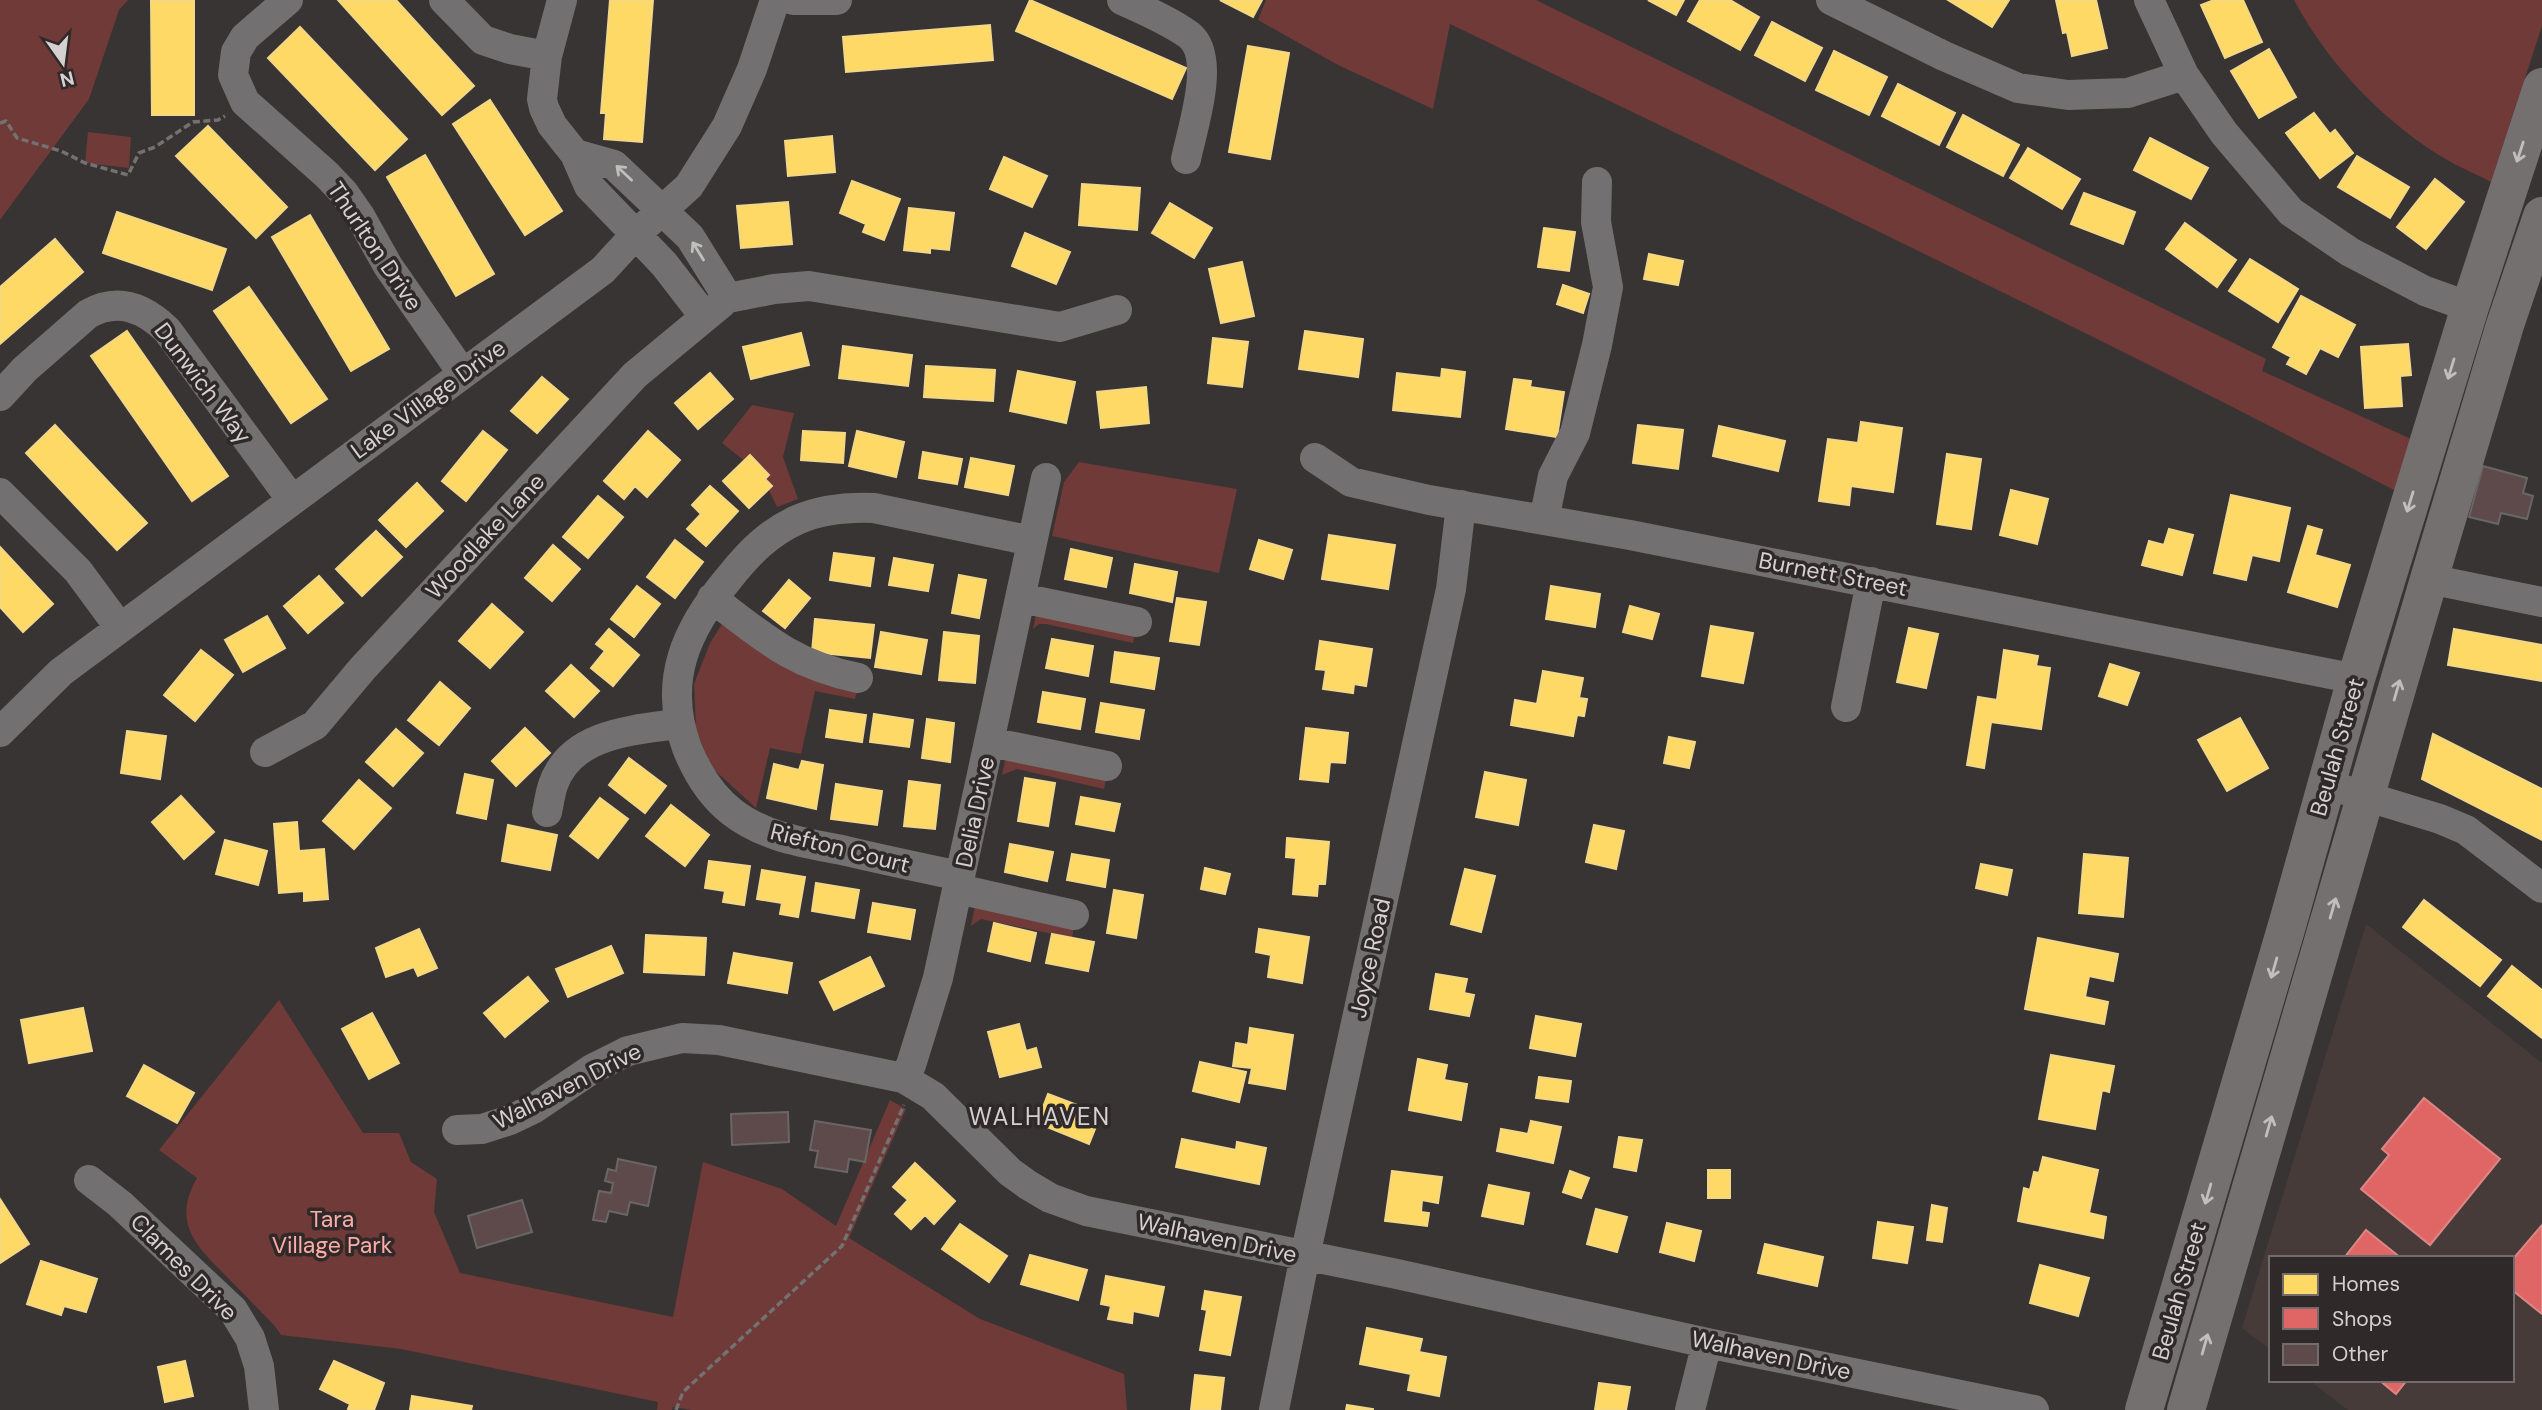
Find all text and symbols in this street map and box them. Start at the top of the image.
north arrow [28,28,98,98]
text: N [57,65,77,93]
one-way arrow [2513,141,2526,163]
one-way arrow [615,165,632,182]
street label: Thurlton Drive [321,176,429,316]
one-way arrow [691,242,706,261]
street label: Dunwich Way [148,317,258,450]
street label: Lake Village Drive [345,333,511,465]
one-way arrow [2443,357,2456,379]
street label: Woodlake Lane [419,467,551,605]
one-way arrow [2403,490,2415,512]
street label: Burnett Street [1756,545,1910,603]
street label: Beulah Street [2303,674,2371,820]
one-way arrow [2391,679,2404,701]
street label: Delia Drive [949,754,1001,870]
street label: Riefton Court [767,816,913,880]
street label: Joyce Road [1343,895,1397,1021]
one-way arrow [2328,897,2341,919]
one-way arrow [2267,957,2280,979]
street label: Walhaven Drive [488,1036,646,1136]
district label: WALHAVEN [969,1101,1111,1132]
one-way arrow [2264,1115,2277,1137]
one-way arrow [2200,1182,2213,1204]
park label: Tara Village Park [272,1204,393,1260]
street label: Walhaven Drive [1134,1206,1300,1270]
street label: Clames Drive [124,1207,244,1327]
street label: Beulah Street [2145,1218,2213,1364]
legend [2269,1256,2514,1382]
text: Homes [2332,1270,2400,1298]
text: Shops [2332,1305,2392,1333]
street label: Walhaven Drive [1688,1323,1854,1387]
one-way arrow [2200,1334,2213,1356]
text: Other [2332,1340,2388,1368]

